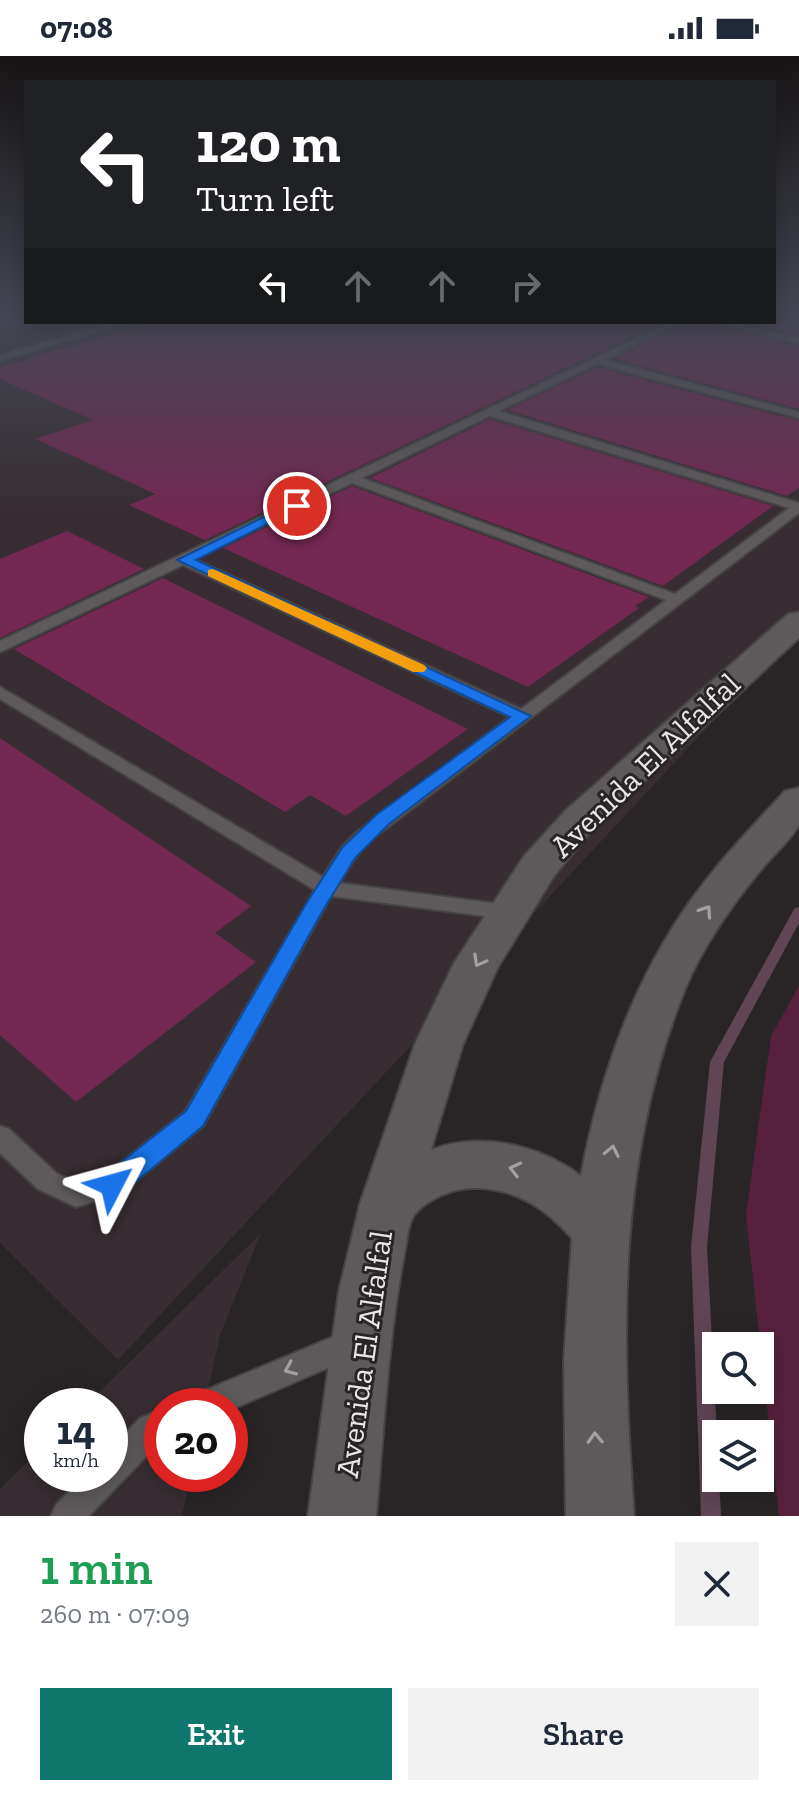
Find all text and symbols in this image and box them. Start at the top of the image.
text: 07:08 [40,10,113,46]
text: 120 m [196,109,340,176]
icon: left [64,112,168,216]
text: Turn left [196,177,334,220]
icon: left [252,264,296,308]
icon: ahead [336,264,380,308]
icon: ahead [420,264,464,308]
icon: right [504,264,548,308]
pin [263,472,331,540]
icon: arrive [275,484,319,528]
street label: Avenida El Alfalfal [542,665,748,865]
one-way arrow [697,906,712,920]
one-way arrow [473,952,489,966]
position arrow [70,1143,154,1227]
one-way arrow [602,1145,619,1158]
one-way arrow [508,1162,522,1179]
street label: Avenida El Alfalfal [328,1228,400,1480]
map controls [702,1332,774,1492]
button: search [702,1332,774,1404]
one-way arrow [284,1359,298,1376]
speed limit sign: 20 [144,1388,248,1492]
text: 14 [57,1406,95,1454]
button: layers [702,1420,774,1492]
one-way arrow [587,1431,604,1444]
text: km/h [53,1448,99,1472]
text: 1 min [40,1539,153,1596]
button: close [675,1542,759,1626]
text: 260 m · 07:09 [40,1598,190,1630]
button: Exit [40,1688,392,1780]
button: Share [408,1688,759,1780]

